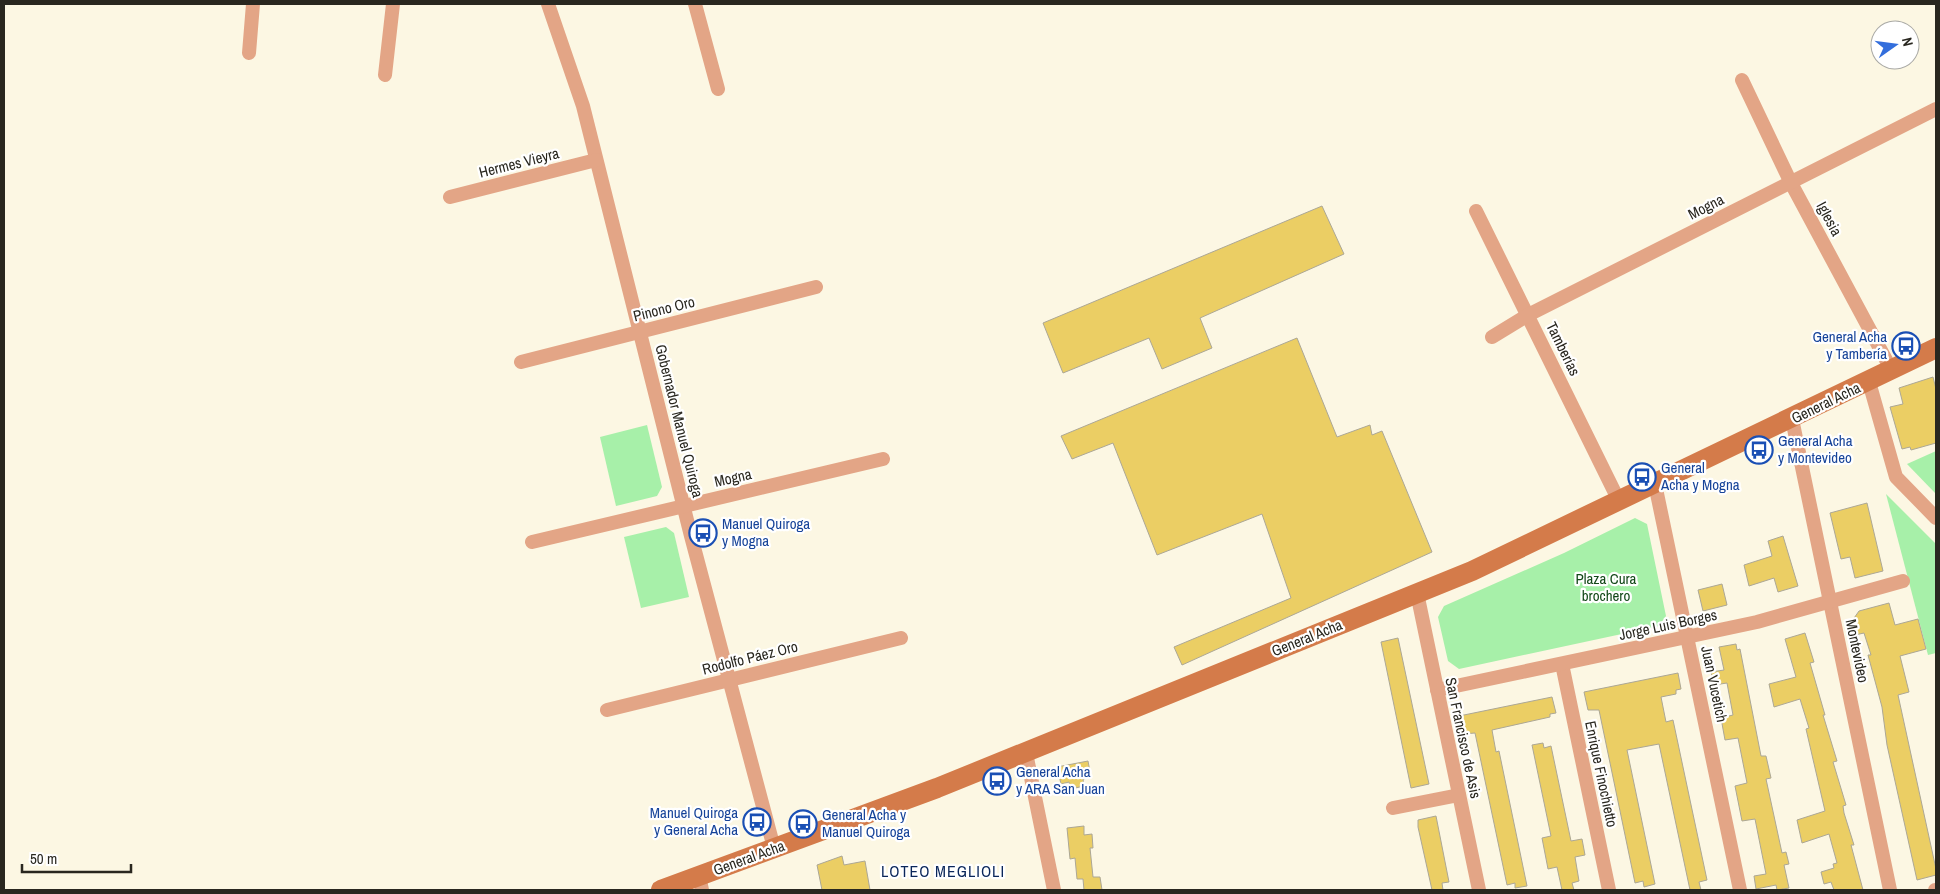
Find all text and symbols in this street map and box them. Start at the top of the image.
north arrow [1870,20,1920,70]
text: N [1898,36,1917,48]
street label: Hermes Vieyra [477,142,561,183]
street label: Mogna [1684,189,1727,224]
street label: Iglesia [1812,198,1847,240]
street label: Pinono Oro [631,291,697,326]
street label: Tamberías [1541,318,1586,379]
place label: General Acha y Tambería [1812,326,1887,364]
bus stop icon: General Acha y Tambería [1891,331,1921,361]
street label: Gobernador Manuel Quiroga [650,342,709,500]
street label: General Acha [1788,377,1864,428]
place label: General Acha y Montevideo [1778,430,1853,468]
bus stop icon: General Acha y Montevideo [1744,435,1774,465]
place label: General Acha y Mogna [1660,457,1740,495]
bus stop icon: General Acha y Mogna [1627,462,1657,492]
street label: Mogna [712,463,754,492]
place label: Manuel Quiroga y Mogna [722,513,810,551]
bus stop icon: Manuel Quiroga y Mogna [688,518,718,548]
park label: Plaza Cura brochero [1576,568,1637,606]
street label: Jorge Luis Borges [1617,604,1719,645]
street label: General Acha [1268,614,1345,661]
street label: Montevideo [1841,617,1874,685]
street label: Rodolfo Páez Oro [700,635,800,680]
street label: Juan Vucetich [1696,644,1733,724]
street label: San Francisco de Asis [1440,676,1487,800]
street label: Enrique Finochietto [1580,719,1623,829]
place label: General Acha y ARA San Juan [1016,761,1105,799]
bus stop icon: General Acha y ARA San Juan [982,766,1012,796]
place label: Manuel Quiroga y General Acha [650,802,738,840]
place label: General Acha y Manuel Quiroga [822,804,910,842]
bus stop icon: Manuel Quiroga y General Acha [742,807,772,837]
bus stop icon: General Acha y Manuel Quiroga [788,809,818,839]
street label: General Acha [710,835,788,880]
scale bar [22,842,131,874]
text: 50 m [30,848,57,869]
district label: LOTEO MEGLIOLI [881,860,1005,882]

